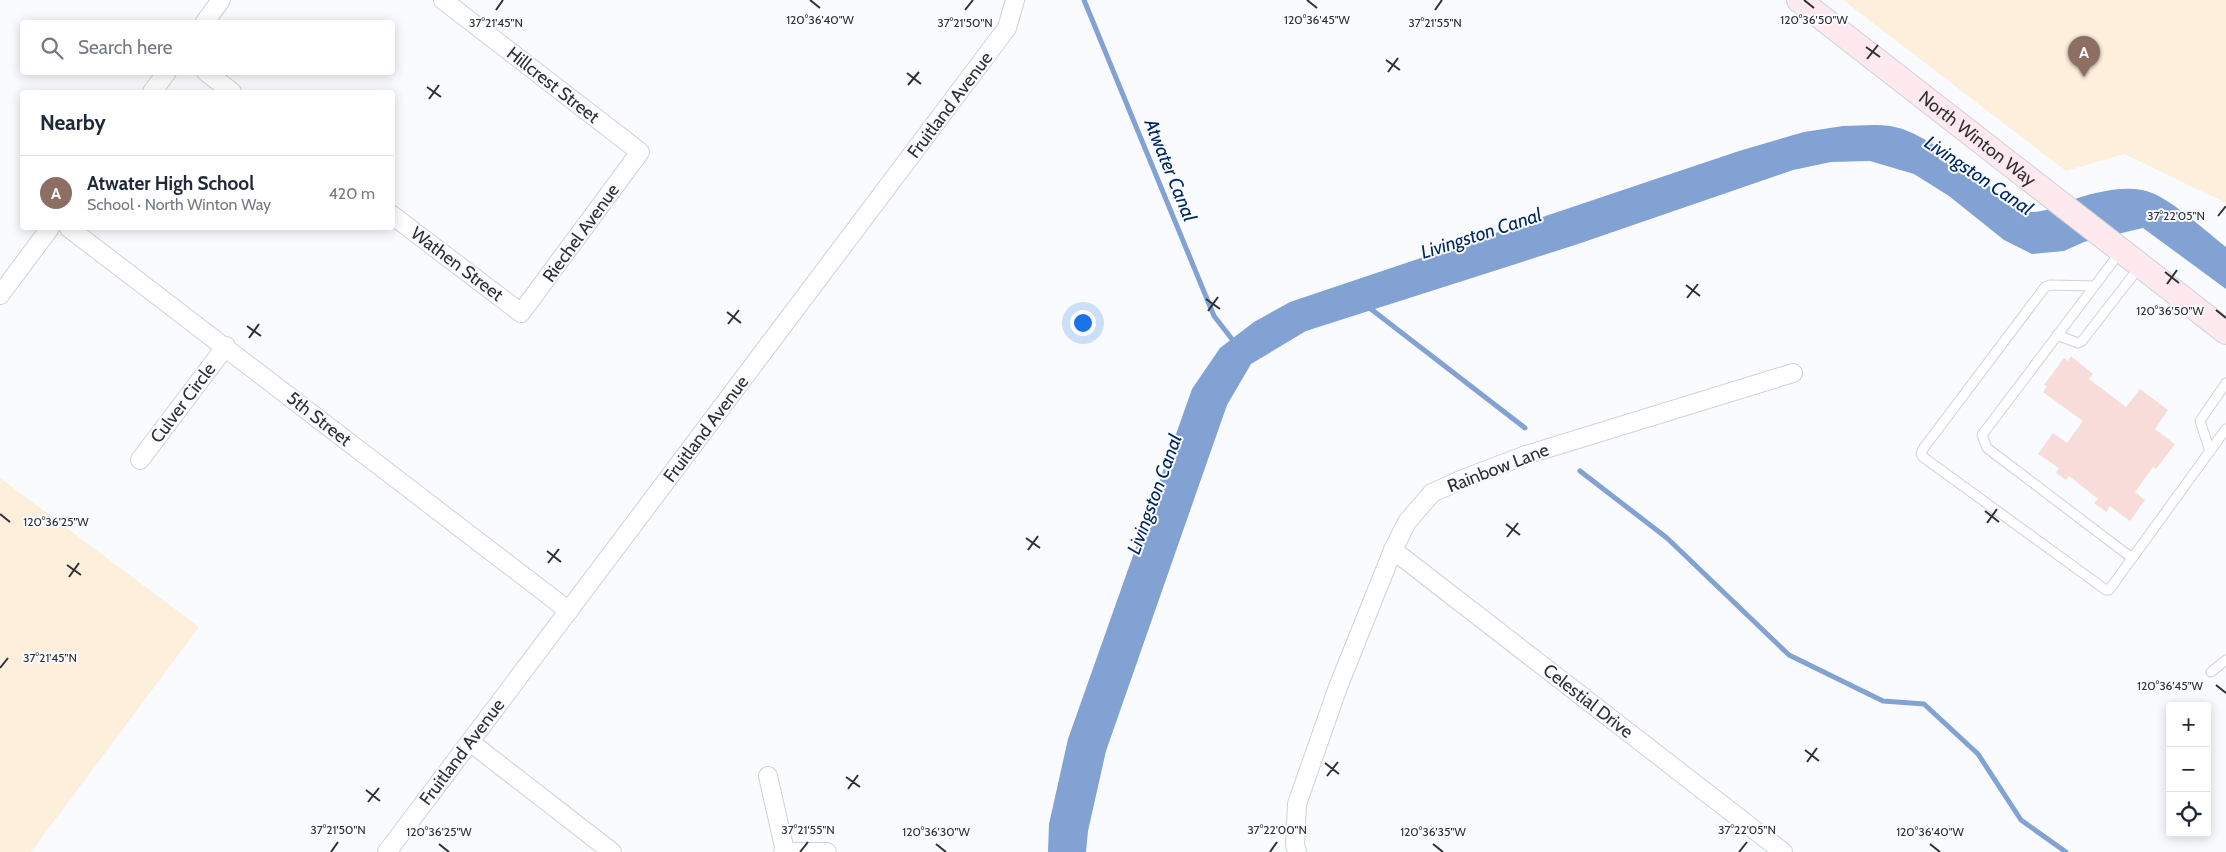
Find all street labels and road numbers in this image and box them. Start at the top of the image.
street label: Hillcrest Street [502,42,604,128]
street label: Fruitland Avenue [903,47,997,163]
street label: North Winton Way [1914,86,2040,191]
street label: Riechel Avenue [538,179,624,287]
street label: Wathen Street [406,222,508,306]
street label: Culver Circle [146,359,220,447]
street label: Fruitland Avenue [659,371,753,487]
street label: 5th Street [282,387,356,451]
street label: Rainbow Lane [1444,439,1552,497]
street label: Celestial Drive [1539,659,1637,743]
street label: Fruitland Avenue [415,694,509,810]

